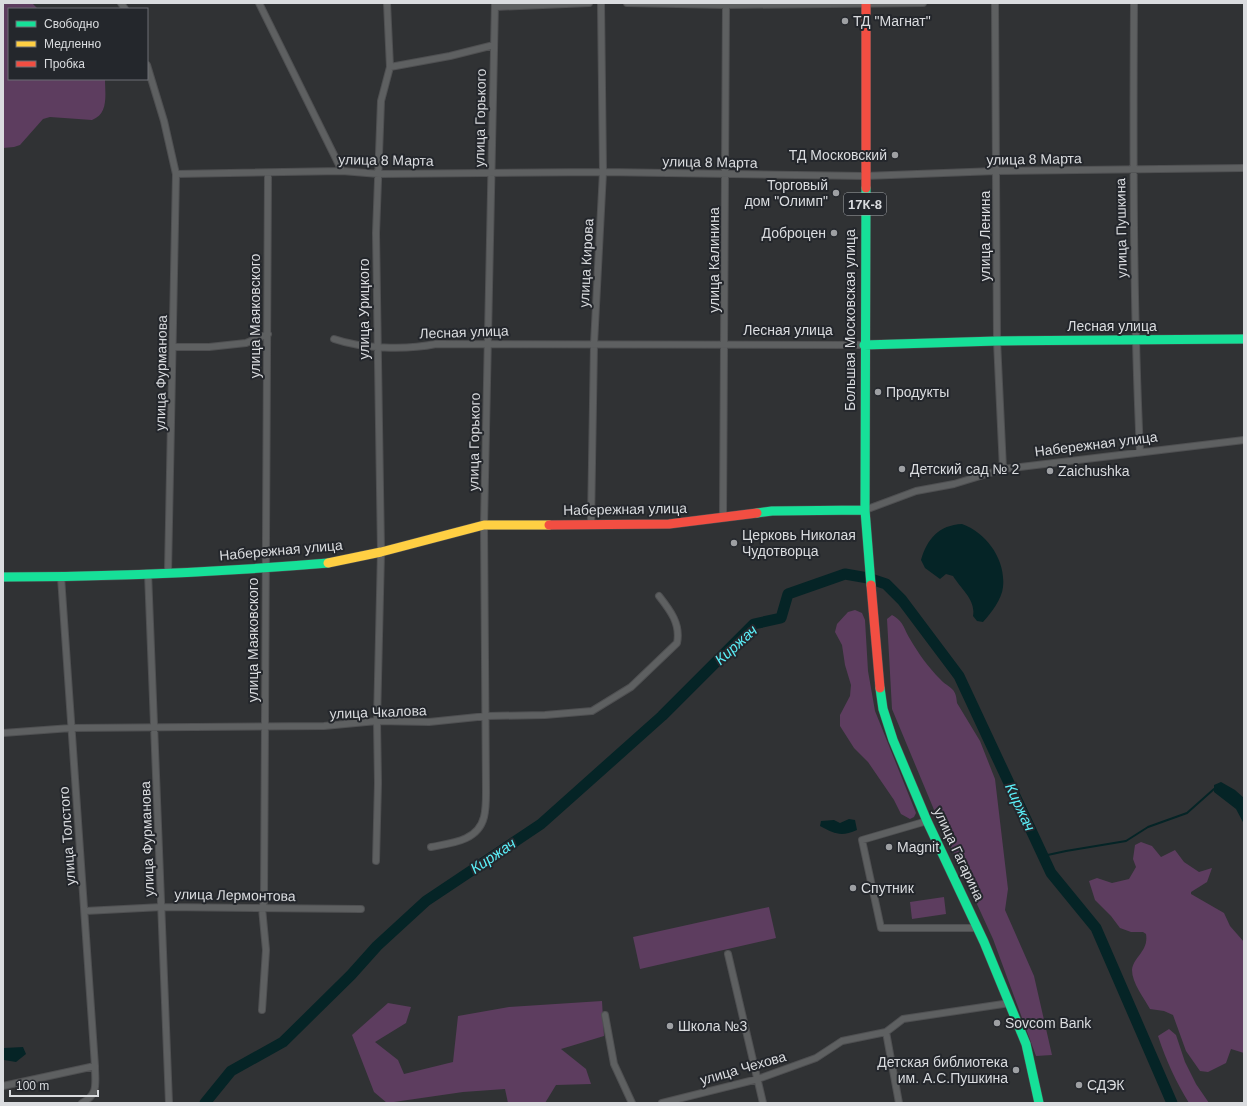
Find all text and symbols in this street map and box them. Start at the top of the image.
legend [8,8,148,80]
place label: ТД "Магнат" [853,13,931,29]
marker: ТД "Магнат" [840,16,850,26]
text: Свободно [44,17,99,31]
text: Медленно [44,37,101,51]
text: Пробка [44,57,85,71]
street label: улица Горького [471,68,489,167]
place label: ТД Московский [789,147,887,163]
marker: ТД Московский [890,150,900,160]
street label: улица 8 Марта [986,150,1082,168]
street label: улица 8 Марта [338,151,434,169]
street label: улица 8 Марта [662,153,758,171]
place label: Торговый дом "Олимп" [745,177,828,209]
street label: улица Пушкина [1112,178,1130,278]
marker: Торговый дом "Олимп" [831,188,841,198]
street label: улица Ленина [977,191,993,281]
road number: 17К-8 [844,193,886,215]
street label: улица Калинина [706,207,722,313]
street label: улица Кирова [576,218,596,308]
place label: Доброцен [762,225,826,241]
marker: Доброцен [829,228,839,238]
street label: Большая Московская улица [842,229,858,411]
street label: улица Маяковского [247,254,263,378]
street label: улица Урицкого [356,258,372,359]
street label: улица Фурманова [152,315,170,431]
street label: Лесная улица [1067,318,1157,334]
street label: Лесная улица [419,322,509,342]
street label: Лесная улица [743,322,833,338]
place label: Продукты [886,384,949,400]
marker: Продукты [873,387,883,397]
street label: улица Горького [465,392,483,491]
street label: Набережная улица [1034,428,1159,459]
place label: Детский сад № 2 [910,461,1019,477]
place label: Zaichushka [1058,463,1130,479]
marker: Детский сад № 2 [897,464,907,474]
marker: Zaichushka [1045,466,1055,476]
street label: Набережная улица [563,500,687,518]
place label: Церковь Николая Чудотворца [742,527,856,559]
street label: Набережная улица [219,537,344,563]
marker: Церковь Николая Чудотворца [729,538,739,548]
street label: улица Маяковского [245,578,261,702]
water label: Киржач [711,621,760,668]
street label: улица Чкалова [329,702,427,722]
water label: Киржач [1002,780,1039,834]
street label: улица Фурманова [137,781,157,897]
street label: улица Толстого [56,786,78,886]
street label: улица Гагарина [930,805,988,903]
water label: Киржач [467,834,519,877]
place label: Magnit [897,839,939,855]
marker: Magnit [884,842,894,852]
place label: Спутник [861,880,915,896]
marker: Спутник [848,883,858,893]
street label: улица Лермонтова [174,886,296,904]
place label: Sovcom Bank [1005,1015,1092,1031]
place label: Школа №3 [678,1018,747,1034]
marker: Sovcom Bank [992,1018,1002,1028]
marker: Школа №3 [665,1021,675,1031]
street label: улица Чехова [698,1048,788,1088]
place label: Детская библиотека им. А.С.Пушкина [877,1054,1008,1086]
marker: Детская библиотека им. А.С.Пушкина [1011,1065,1021,1075]
scale bar [10,1072,98,1098]
place label: СДЭК [1087,1077,1125,1093]
text: 100 m [16,1079,49,1093]
marker: СДЭК [1074,1080,1084,1090]

